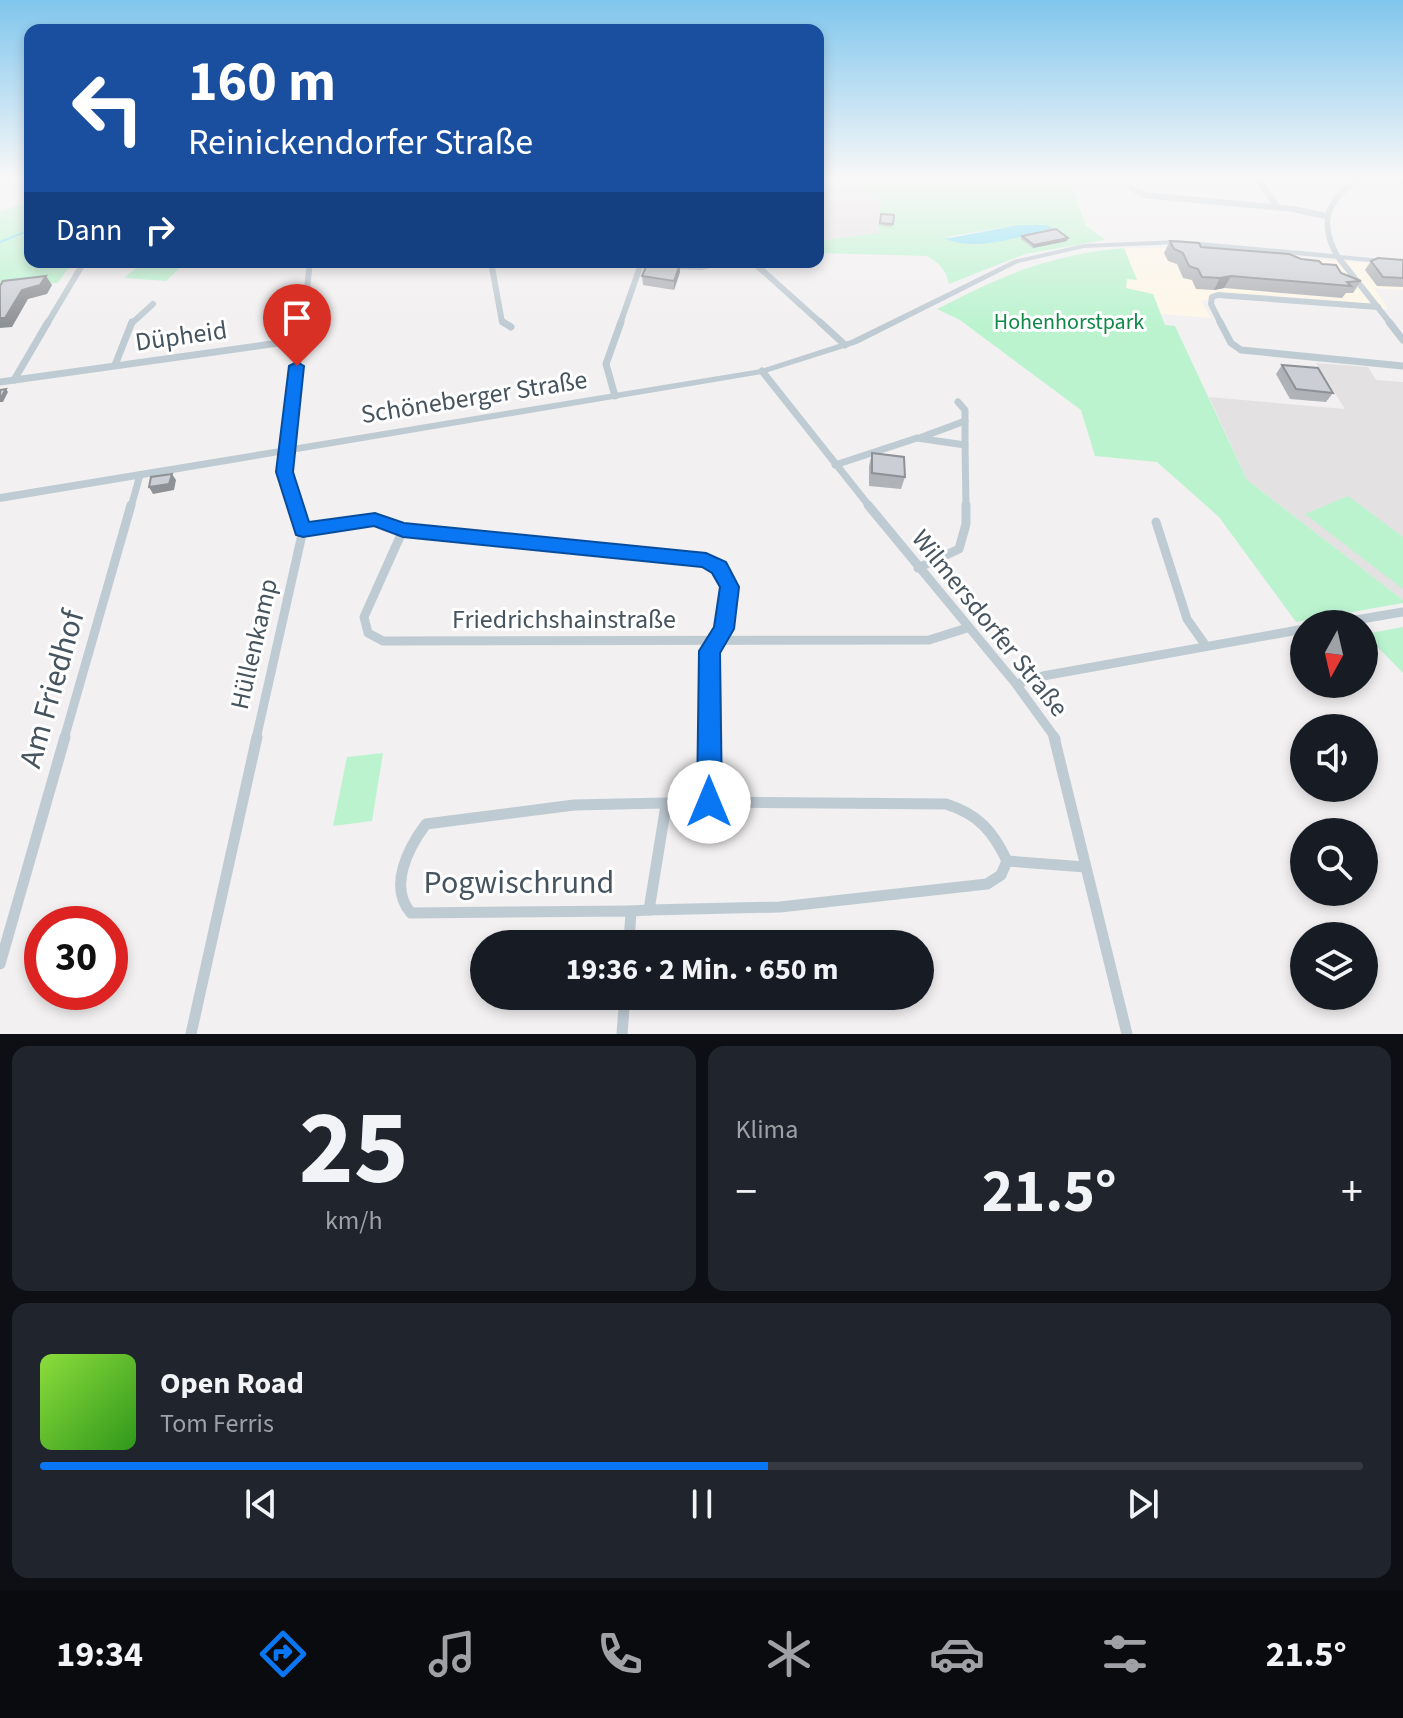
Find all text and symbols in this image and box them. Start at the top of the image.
text: 160 m [188,43,336,122]
icon: left [56,56,160,160]
text: Reinickendorfer Straße [188,117,533,168]
icon: right [138,208,182,252]
text: Dann [56,209,122,252]
pin [263,284,331,366]
icon: arrive [275,296,319,340]
park label: Hohenhorstpark [994,306,1144,338]
street label: Düpheid [133,311,229,361]
street label: Schöneberger Straße [358,361,590,433]
street label: Wilmersdorfer Straße [903,522,1077,724]
street label: Hüllenkamp [221,575,287,713]
street label: Friedrichshainstraße [452,601,676,638]
street label: Am Friedhof [8,603,97,773]
north arrow [1290,610,1378,698]
map controls [1290,610,1378,1010]
button: sound [1290,714,1378,802]
position arrow [667,760,751,844]
button: search [1290,818,1378,906]
street label: Pogwischrund [424,860,614,906]
speed limit sign: 30 [24,906,128,1010]
button: layers [1290,922,1378,1010]
text: 19:36 · 2 Min. · 650 m [566,948,838,991]
text: 25 [299,1076,409,1224]
text: Klima [736,1111,798,1148]
text: 21.5° [982,1150,1117,1235]
text: − [736,1161,757,1224]
text: + [1341,1161,1363,1224]
text: km/h [325,1202,383,1239]
text: Open Road [160,1362,304,1405]
text: Tom Ferris [160,1405,274,1442]
icon: previous [239,1482,283,1526]
icon: pause [680,1482,724,1526]
icon: next [1121,1482,1165,1526]
icon: directions [255,1626,311,1682]
icon: music [424,1626,480,1682]
icon: phone [592,1626,648,1682]
icon: climate [761,1626,817,1682]
icon: car [929,1626,985,1682]
icon: filters [1097,1626,1153,1682]
text: 19:34 [56,1629,143,1680]
text: 21.5° [1266,1629,1347,1680]

